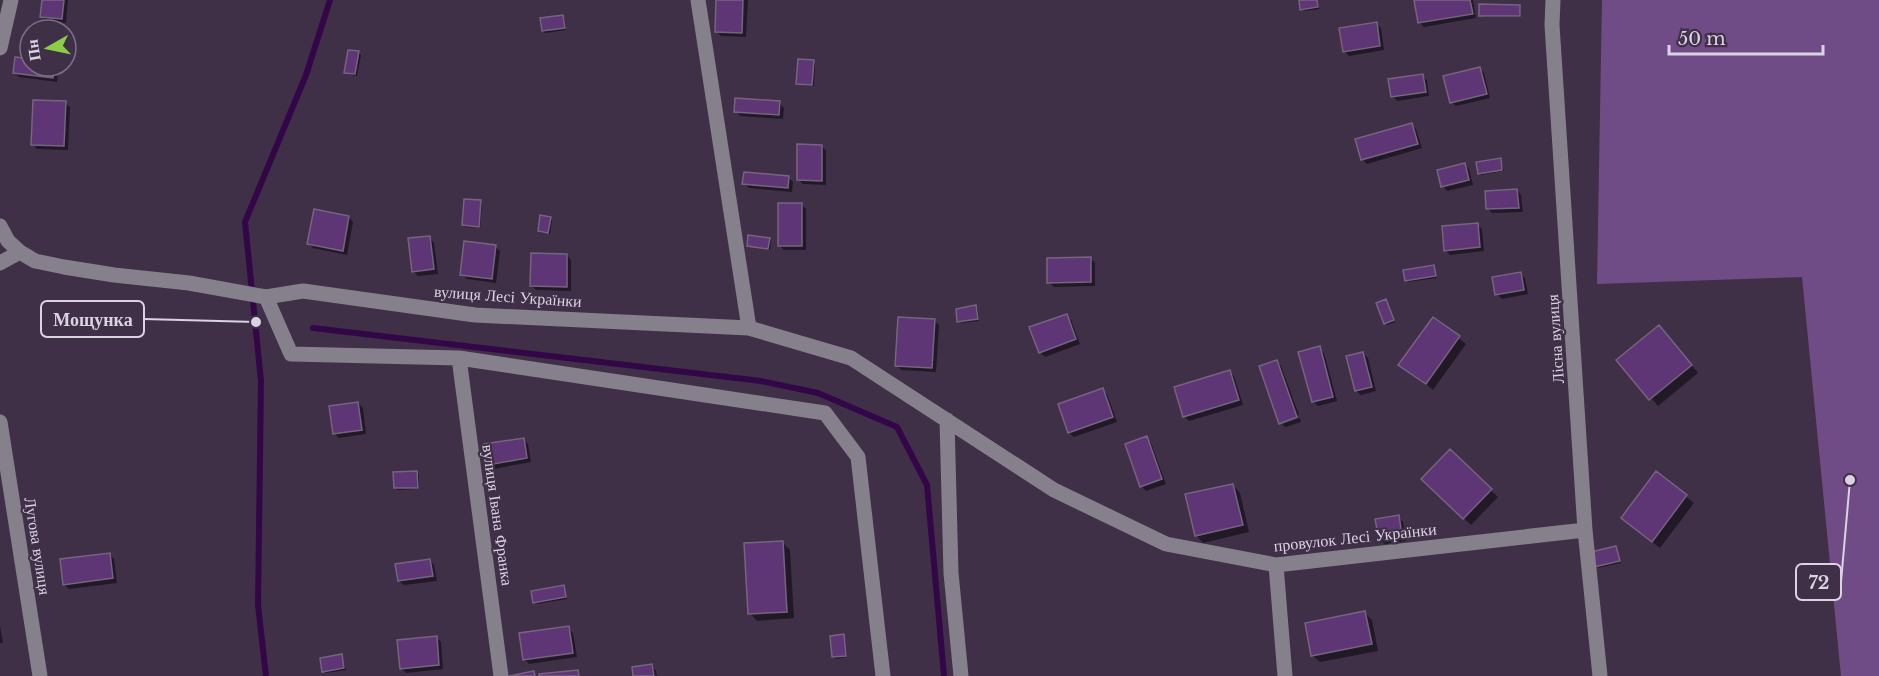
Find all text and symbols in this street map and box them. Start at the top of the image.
north arrow [18,18,78,78]
scale bar [1669,18,1824,56]
text: 50 m [1678,28,1726,50]
text: Пн [22,38,45,63]
street label: вулиця Лесі Українки [434,281,583,311]
street label: Лісна вулиця [1542,293,1568,384]
callout: Мощунка [41,301,144,337]
text: Мощунка [53,309,133,331]
street label: вулиця Івана Франка [478,443,518,587]
street label: Лугова вулиця [20,496,56,597]
street label: провулок Лесі Українки [1273,518,1438,556]
callout: 72 [1796,564,1841,600]
text: 72 [1808,572,1830,594]

